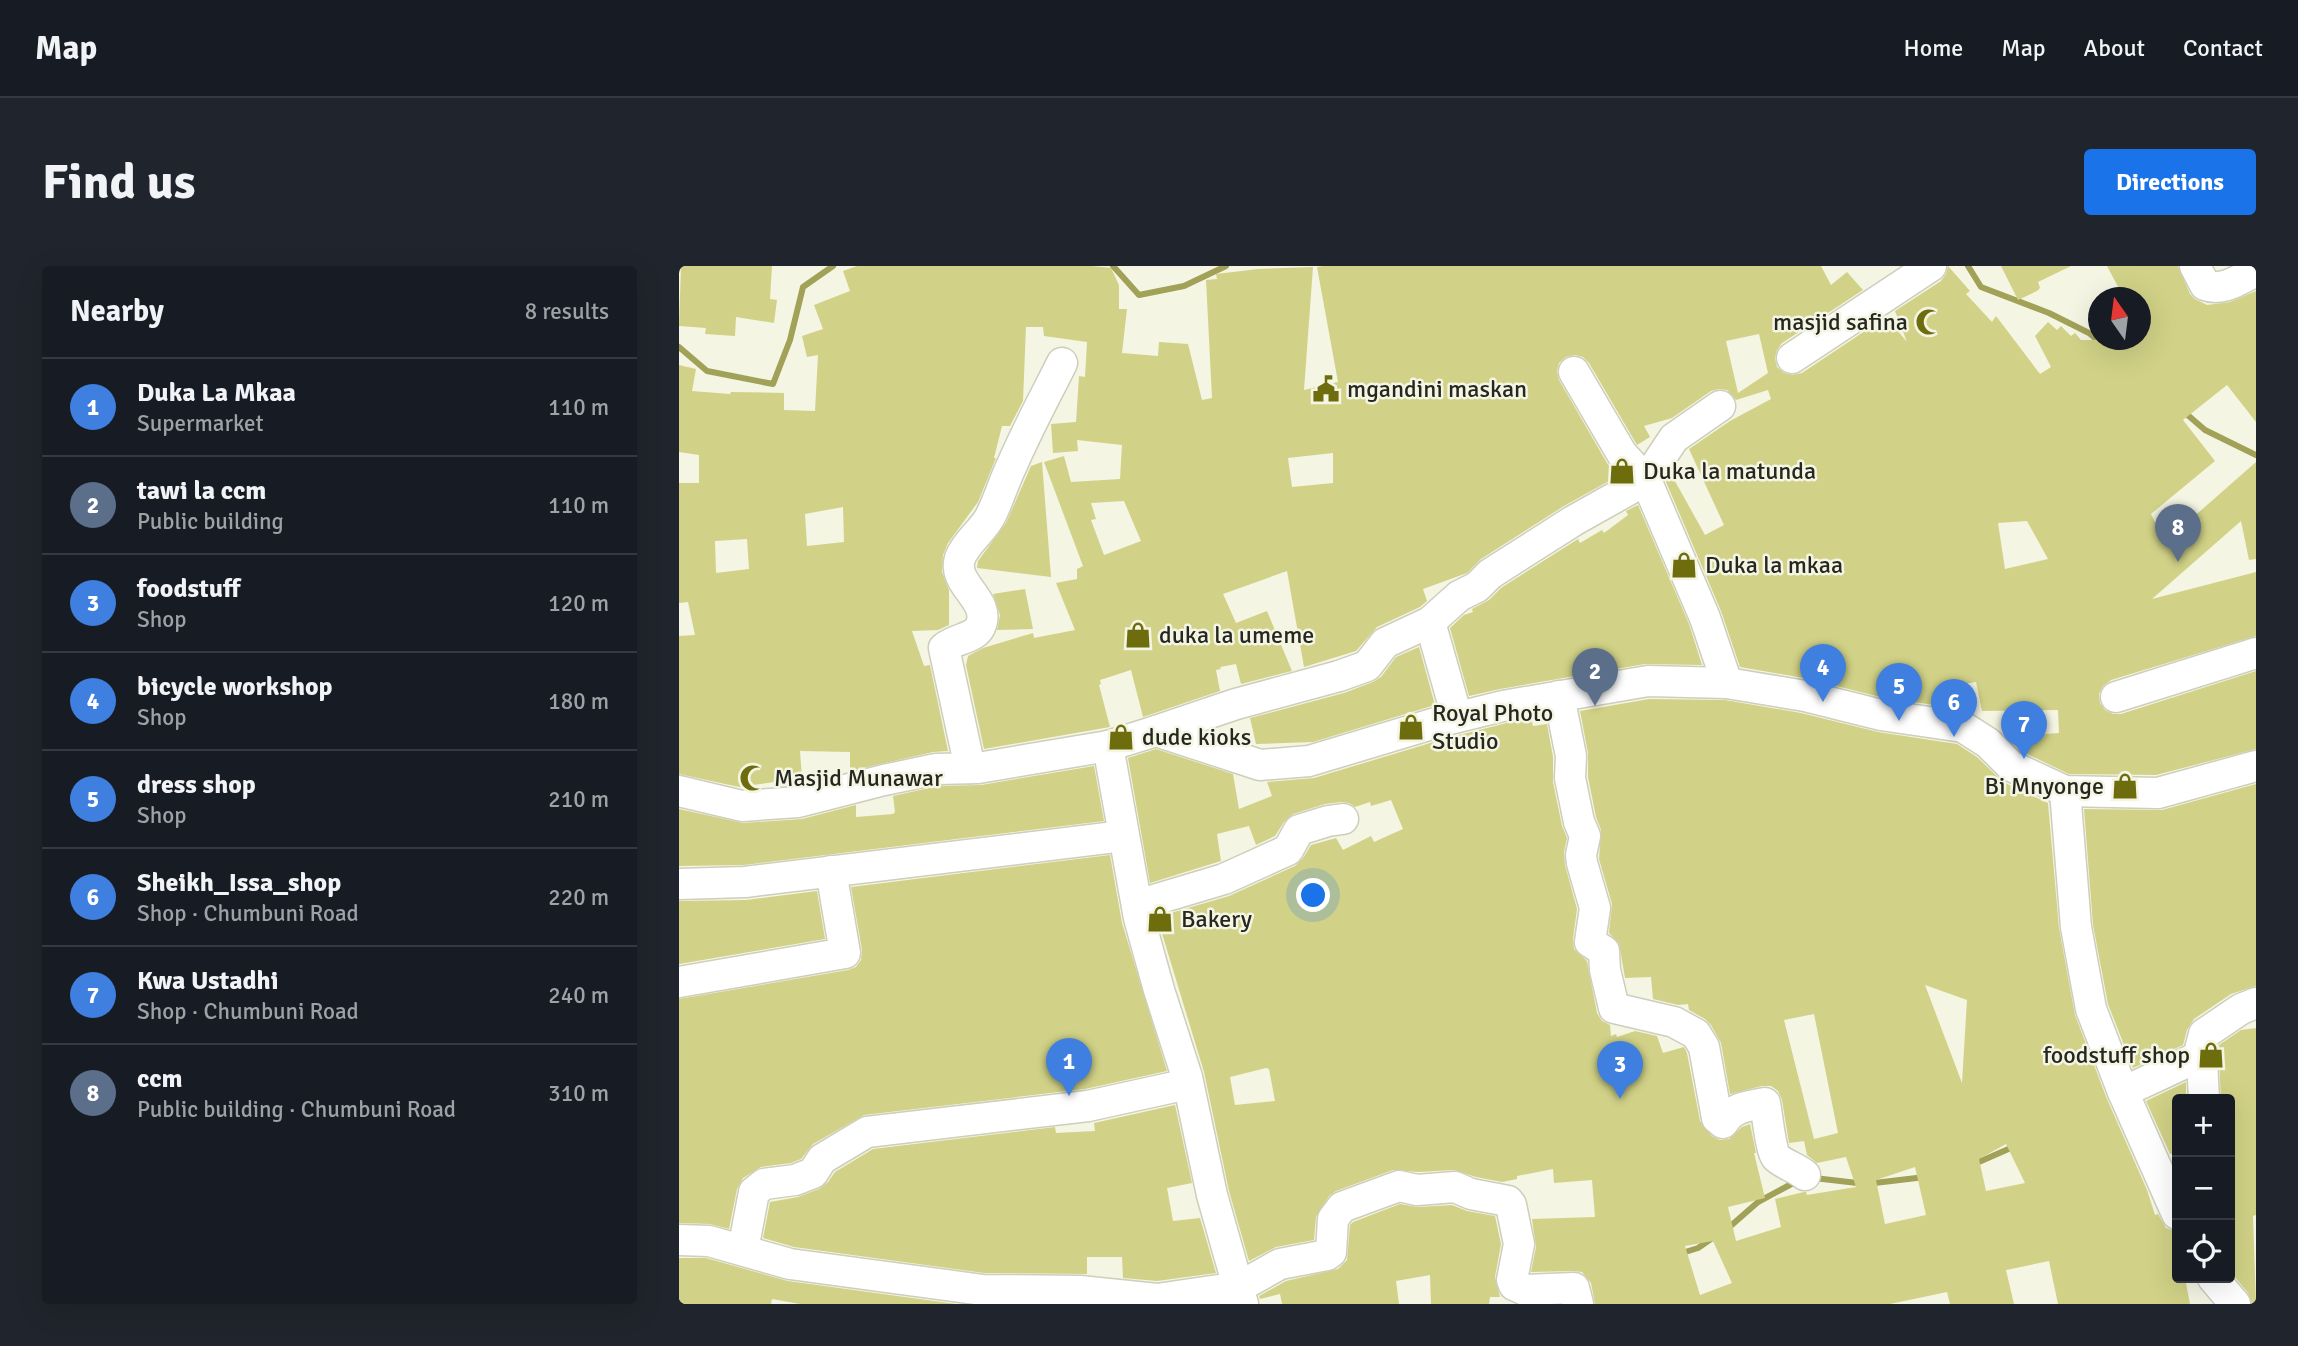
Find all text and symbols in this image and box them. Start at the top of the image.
text: Map [35,28,97,69]
text: Home [1903,33,1963,63]
text: Map [2001,33,2046,63]
text: About [2084,33,2145,63]
text: Contact [2183,33,2263,63]
button: Directions [2084,149,2256,215]
text: Find us [42,152,195,212]
north arrow [2088,287,2151,350]
text: Nearby [70,293,164,330]
text: 8 results [525,297,609,326]
place label: masjid safina [1773,307,1908,337]
mosque icon: masjid safina [1914,307,1944,337]
public building icon: mgandini maskan [1311,374,1341,404]
place label: mgandini maskan [1347,374,1527,404]
text: Duka La Mkaa [137,377,296,409]
text: 1 [87,393,99,422]
text: 110 m [548,393,609,422]
text: Supermarket [137,409,264,438]
shop icon: Duka la matunda [1607,456,1637,486]
place label: Duka la matunda [1643,456,1816,486]
text: tawi la ccm [137,475,266,507]
text: 2 [87,491,99,520]
text: 110 m [548,491,609,520]
pin: 8 [2155,504,2201,562]
text: Public building [137,507,284,536]
shop icon: Duka la mkaa [1669,550,1699,580]
place label: Duka la mkaa [1705,550,1843,580]
text: foodstuff [137,573,240,605]
text: 3 [87,589,99,618]
text: 120 m [548,589,609,618]
text: Shop [137,605,186,634]
shop icon: duka la umeme [1123,620,1153,650]
place label: duka la umeme [1159,620,1314,650]
pin: 4 [1800,644,1846,702]
pin: 2 [1572,648,1618,706]
pin: 5 [1876,663,1922,721]
text: bicycle workshop [137,671,333,703]
pin: 6 [1931,679,1977,737]
text: 4 [87,687,99,716]
text: 180 m [548,687,609,716]
place label: Royal Photo Studio [1432,698,1553,756]
pin: 7 [2001,701,2047,759]
text: Shop [137,703,186,732]
shop icon: Royal Photo Studio [1396,712,1426,742]
shop icon: dude kioks [1106,722,1136,752]
place label: dude kioks [1142,722,1251,752]
mosque icon: Masjid Munawar [738,763,768,793]
place label: Masjid Munawar [774,763,943,793]
text: dress shop [137,769,256,801]
place label: Bi Mnyonge [1984,771,2104,801]
shop icon: Bi Mnyonge [2110,771,2140,801]
text: 5 [87,785,99,814]
text: 210 m [548,785,609,814]
text: Shop [137,801,186,830]
text: Sheikh_Issa_shop [137,867,341,899]
your location [1296,878,1330,912]
text: 6 [87,883,99,912]
text: 220 m [548,883,609,912]
text: Shop · Chumbuni Road [137,899,359,928]
shop icon: Bakery [1145,904,1175,934]
place label: Bakery [1181,904,1252,934]
text: Kwa Ustadhi [137,965,278,997]
text: 7 [87,981,99,1010]
text: 240 m [548,981,609,1010]
text: Shop · Chumbuni Road [137,997,359,1026]
pin: 1 [1046,1038,1092,1096]
place label: foodstuff shop [2043,1040,2190,1070]
shop icon: foodstuff shop [2196,1040,2226,1070]
pin: 3 [1597,1041,1643,1099]
text: ccm [137,1063,183,1095]
text: 8 [87,1079,99,1108]
text: 310 m [548,1079,609,1108]
map controls [2172,1094,2235,1283]
button: + [2172,1094,2235,1157]
text: Public building · Chumbuni Road [137,1095,456,1124]
button: − [2172,1157,2235,1220]
button: locate [2172,1220,2235,1283]

